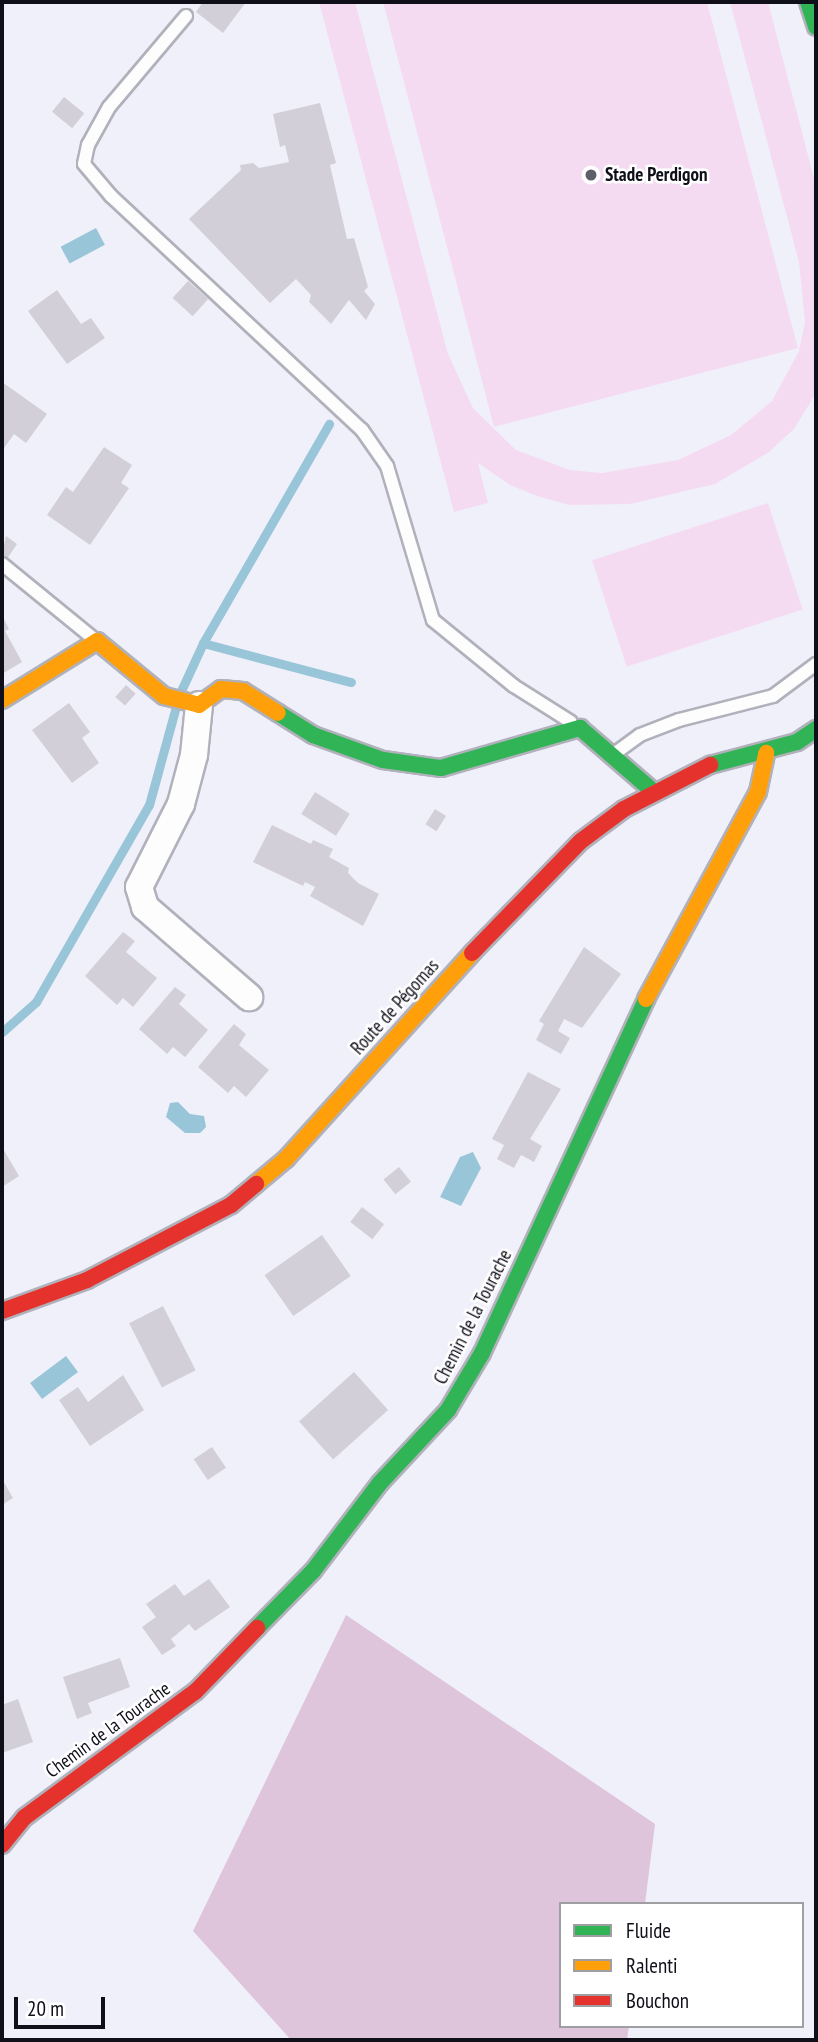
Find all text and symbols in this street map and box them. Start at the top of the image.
place label: Stade Perdigon [605,164,708,186]
marker: Stade Perdigon [583,167,599,183]
street label: Route de Pégomas [346,955,444,1059]
street label: Chemin de la Tourache [429,1246,517,1388]
street label: Chemin de la Tourache [41,1677,175,1783]
legend [559,1902,804,2028]
text: Fluide [626,1917,671,1944]
text: Ralenti [626,1952,678,1979]
scale bar [18,1982,108,2026]
text: Bouchon [626,1987,689,2014]
text: 20 m [27,1995,64,2022]

